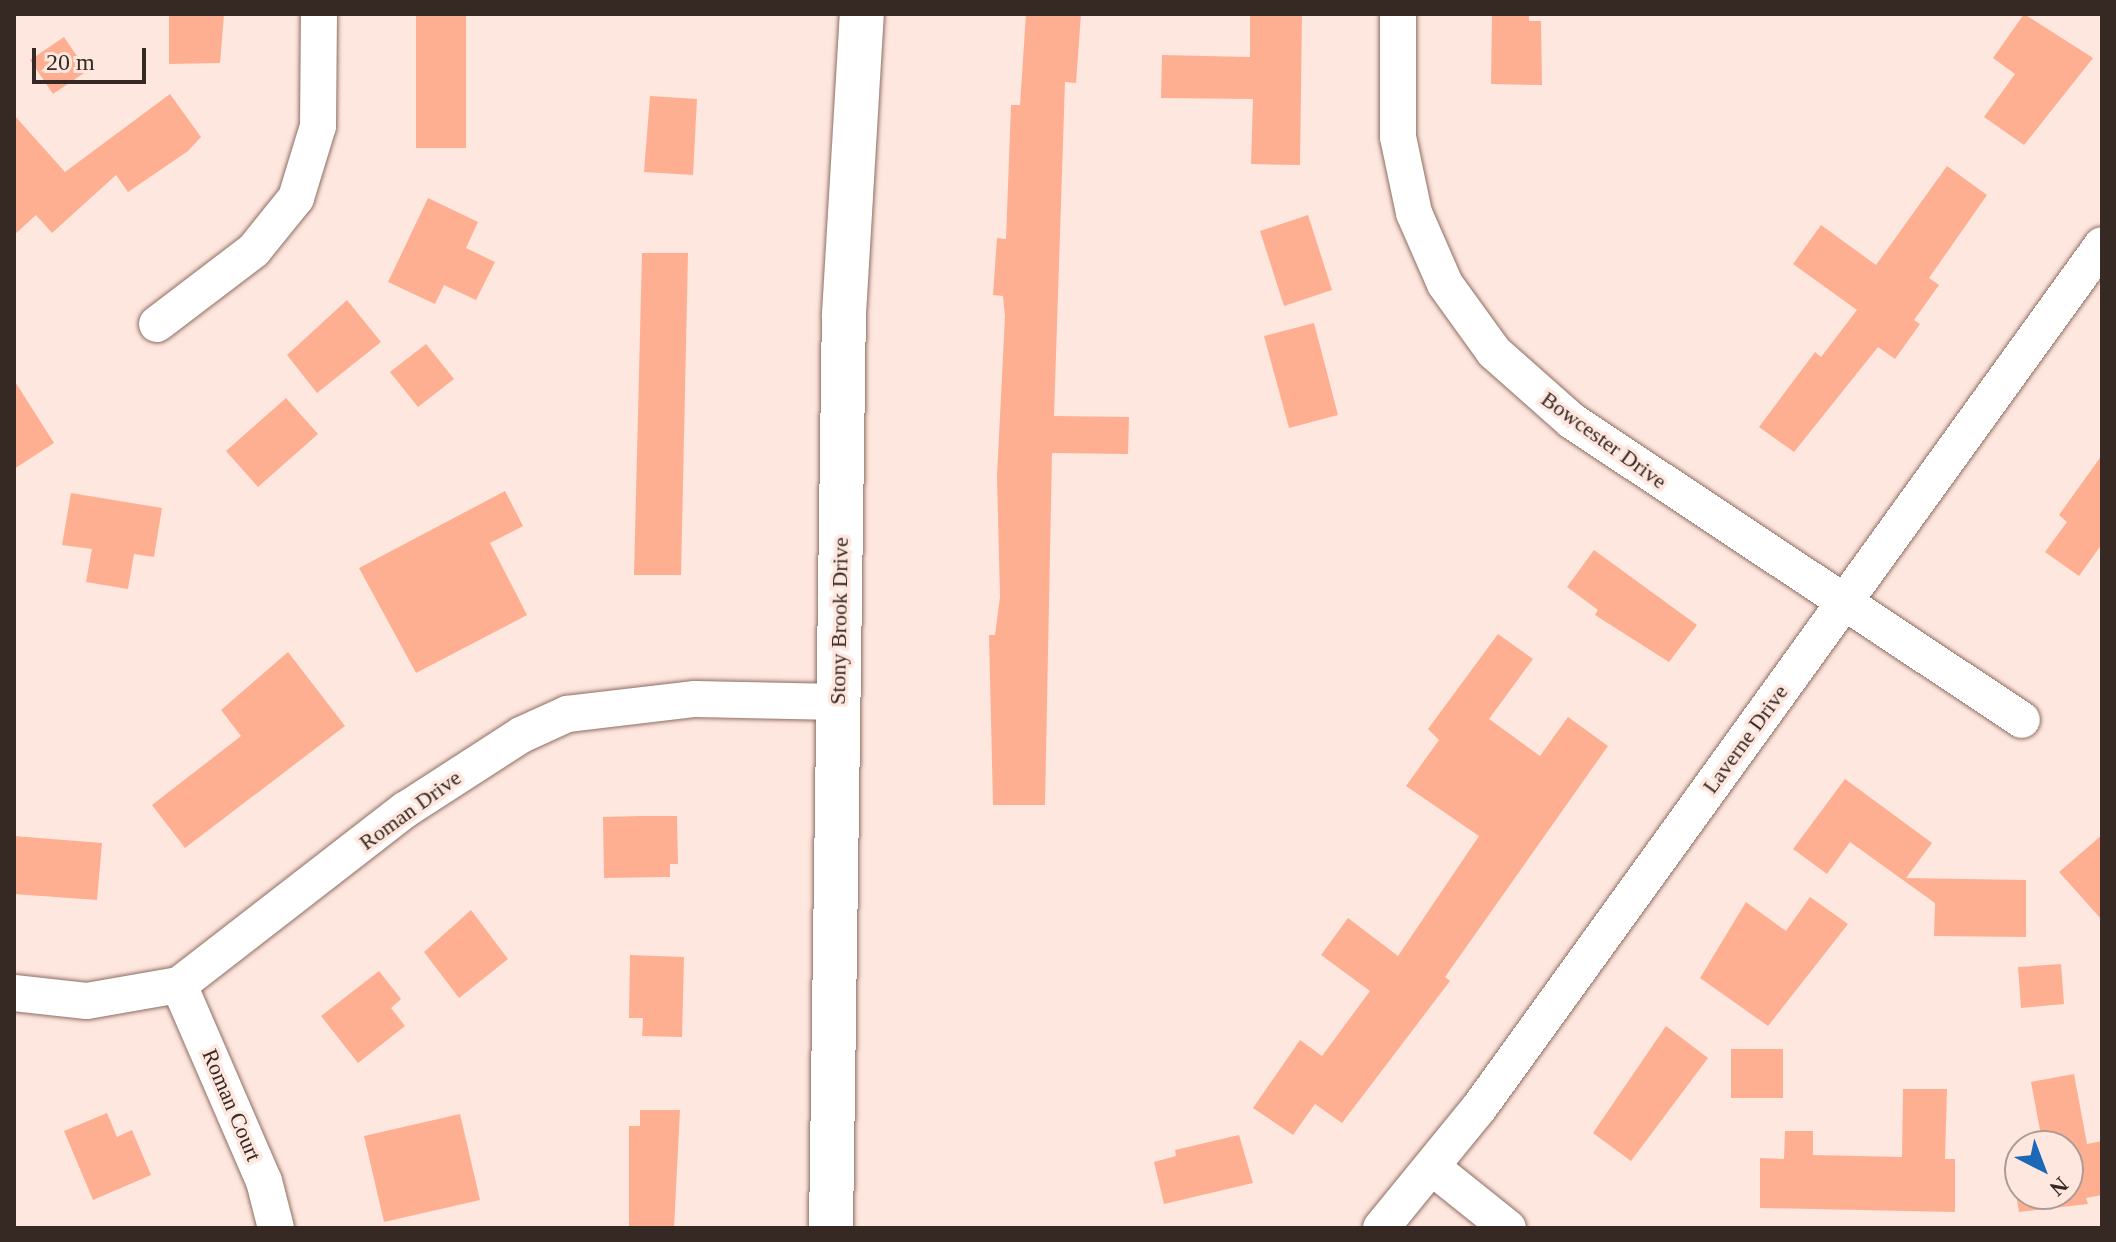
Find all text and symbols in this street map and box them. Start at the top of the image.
scale bar [36,32,150,82]
text: 20 m [46,49,95,75]
street label: Bowcester Drive [1536,386,1672,494]
street label: Stony Brook Drive [824,537,854,705]
street label: Laverne Drive [1697,680,1793,798]
street label: Roman Drive [354,764,466,856]
street label: Roman Court [197,1045,267,1165]
north arrow [2004,1130,2084,1210]
text: N [2045,1172,2073,1201]

